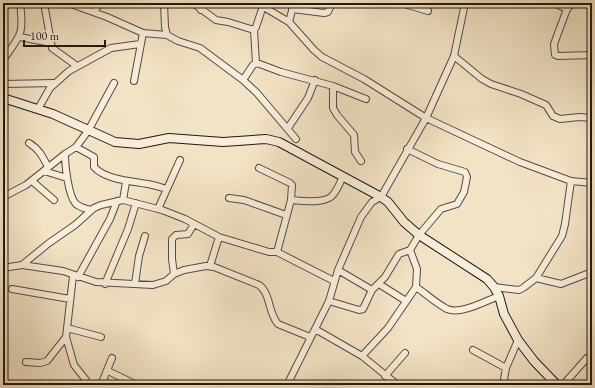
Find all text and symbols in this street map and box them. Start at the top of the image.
scale bar [24,22,105,48]
text: 100 m [30,28,60,44]

